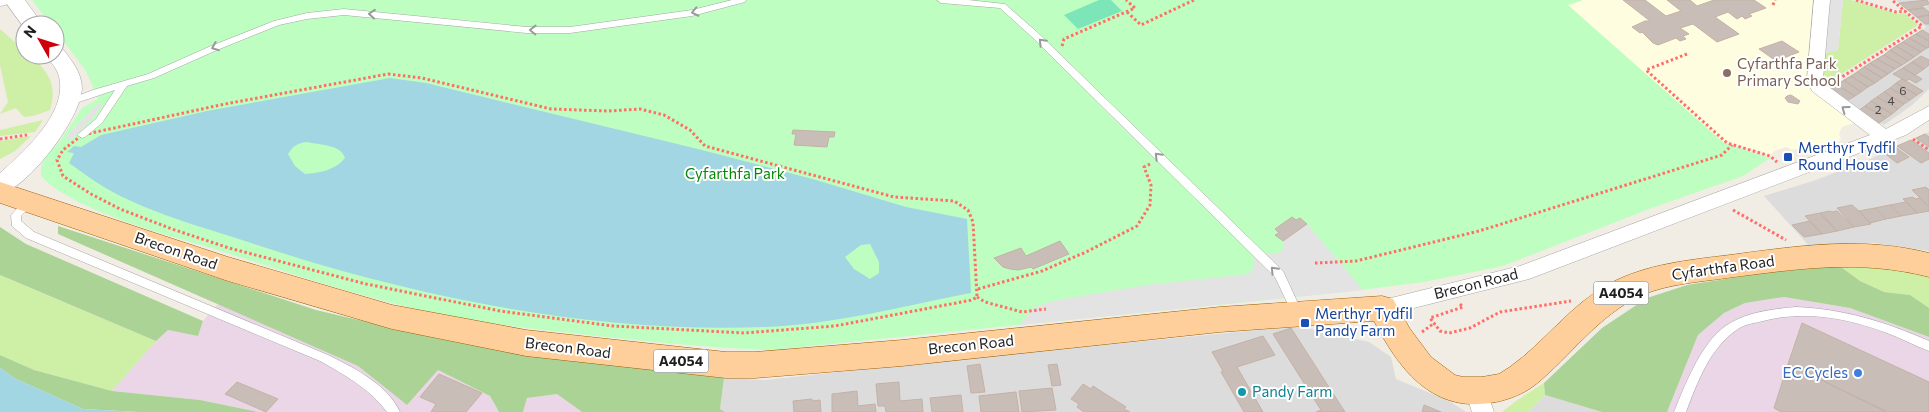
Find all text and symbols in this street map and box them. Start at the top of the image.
one-way arrow [690,6,699,16]
one-way arrow [368,9,376,20]
north arrow [15,15,65,65]
text: N [20,22,39,41]
one-way arrow [529,25,537,35]
one-way arrow [1039,39,1048,48]
one-way arrow [211,41,220,52]
place label: Cyfarthfa Park Primary School [1737,54,1840,89]
marker: Cyfarthfa Park Primary School [1721,67,1733,79]
house number: 6 [1899,83,1907,97]
house number: 4 [1887,93,1895,107]
house number: 2 [1875,102,1882,116]
one-way arrow [1841,106,1851,115]
place label: Merthyr Tydfil Round House [1798,138,1896,173]
marker: Merthyr Tydfil Round House [1782,151,1794,163]
one-way arrow [1155,153,1164,162]
park label: Cyfarthfa Park [685,164,785,182]
street label: Brecon Road [133,228,220,273]
street label: Cyfarthfa Road [1670,251,1775,283]
street label: Brecon Road [1432,264,1520,302]
one-way arrow [1271,266,1280,275]
road number: A4054 [1594,282,1648,304]
place label: Merthyr Tydfil Pandy Farm [1315,304,1413,339]
marker: Merthyr Tydfil Pandy Farm [1299,317,1311,329]
street label: Brecon Road [927,331,1015,357]
street label: Brecon Road [524,333,612,361]
road number: A4054 [654,350,708,372]
place label: EC Cycles [1783,363,1848,381]
marker: EC Cycles [1852,367,1864,379]
place label: Pandy Farm [1252,382,1332,400]
marker: Pandy Farm [1236,386,1248,398]

